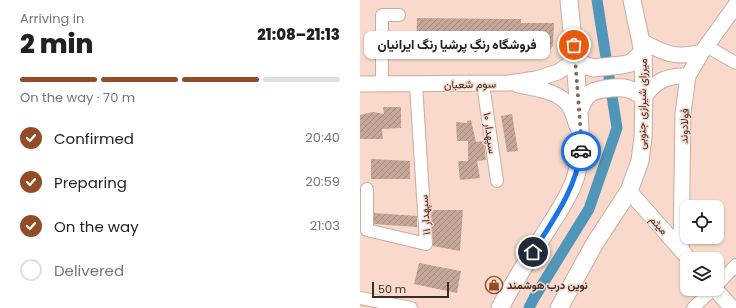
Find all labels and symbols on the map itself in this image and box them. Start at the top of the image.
pin [557,28,591,62]
callout: فروشگاه رنگِ پرشیا رنگ ایرانیان [364,31,550,59]
street label: میرزای شیرازی جنوبی [633,58,651,150]
street label: سوم شعبان [444,76,497,92]
street label: فولادوند [675,108,693,144]
street label: سپهدار ۱۰ [479,111,501,155]
courier [561,131,601,171]
street label: سپهدار ۱۱ [416,194,434,236]
street label: میثم [646,212,672,238]
pin [516,235,550,269]
shop icon: نوین درب هوشمند [484,275,504,295]
place label: نوین درب هوشمند [507,277,588,293]
scale bar [372,280,449,299]

